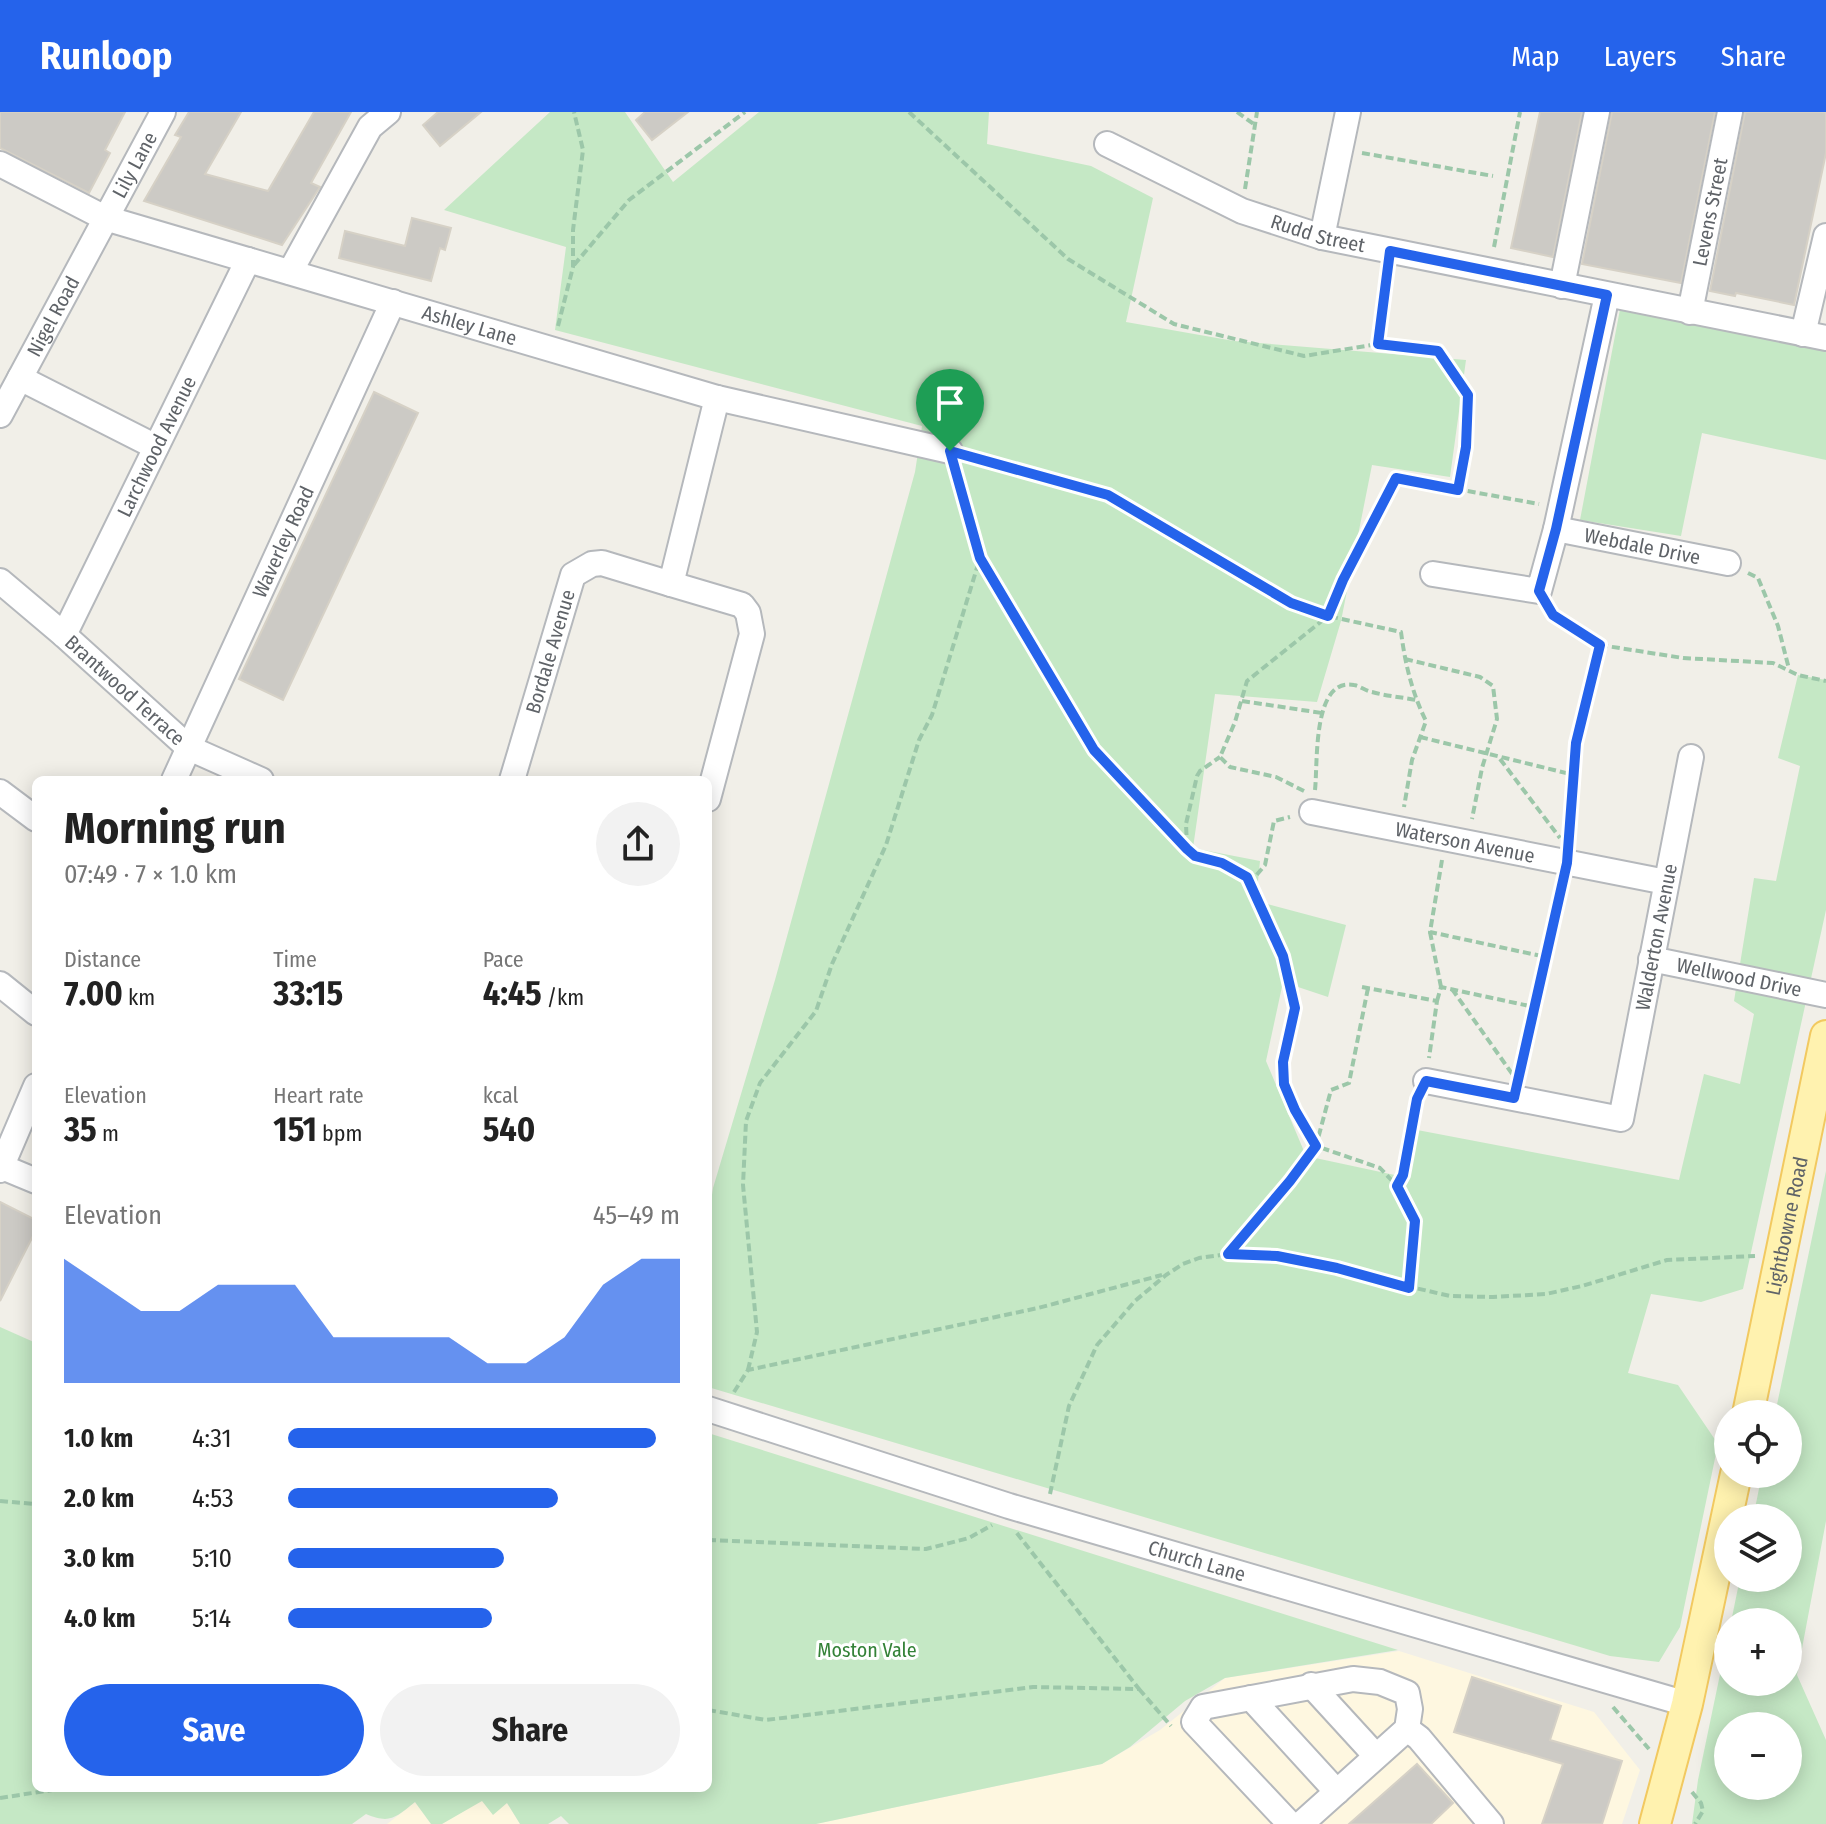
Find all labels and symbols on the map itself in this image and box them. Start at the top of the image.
street label: Lily Lane [107,128,162,202]
street label: Levens Street [1687,155,1733,268]
street label: Rudd Street [1268,209,1368,257]
street label: Nigel Road [22,272,84,361]
street label: Ashley Lane [419,300,520,350]
pin [916,369,984,451]
street label: Larchwood Avenue [112,372,201,521]
street label: Waverley Road [247,482,319,601]
street label: Webdale Drive [1582,523,1702,569]
street label: Bordale Avenue [520,587,580,716]
street label: Brantwood Terrace [60,630,190,750]
street label: Waterson Avenue [1393,817,1537,868]
street label: Walderton Avenue [1630,862,1682,1012]
street label: Wellwood Drive [1674,953,1804,1002]
street label: Lightbowne Road [1761,1154,1813,1298]
street label: Church Lane [1145,1535,1248,1586]
park label: Moston Vale [817,1638,917,1662]

